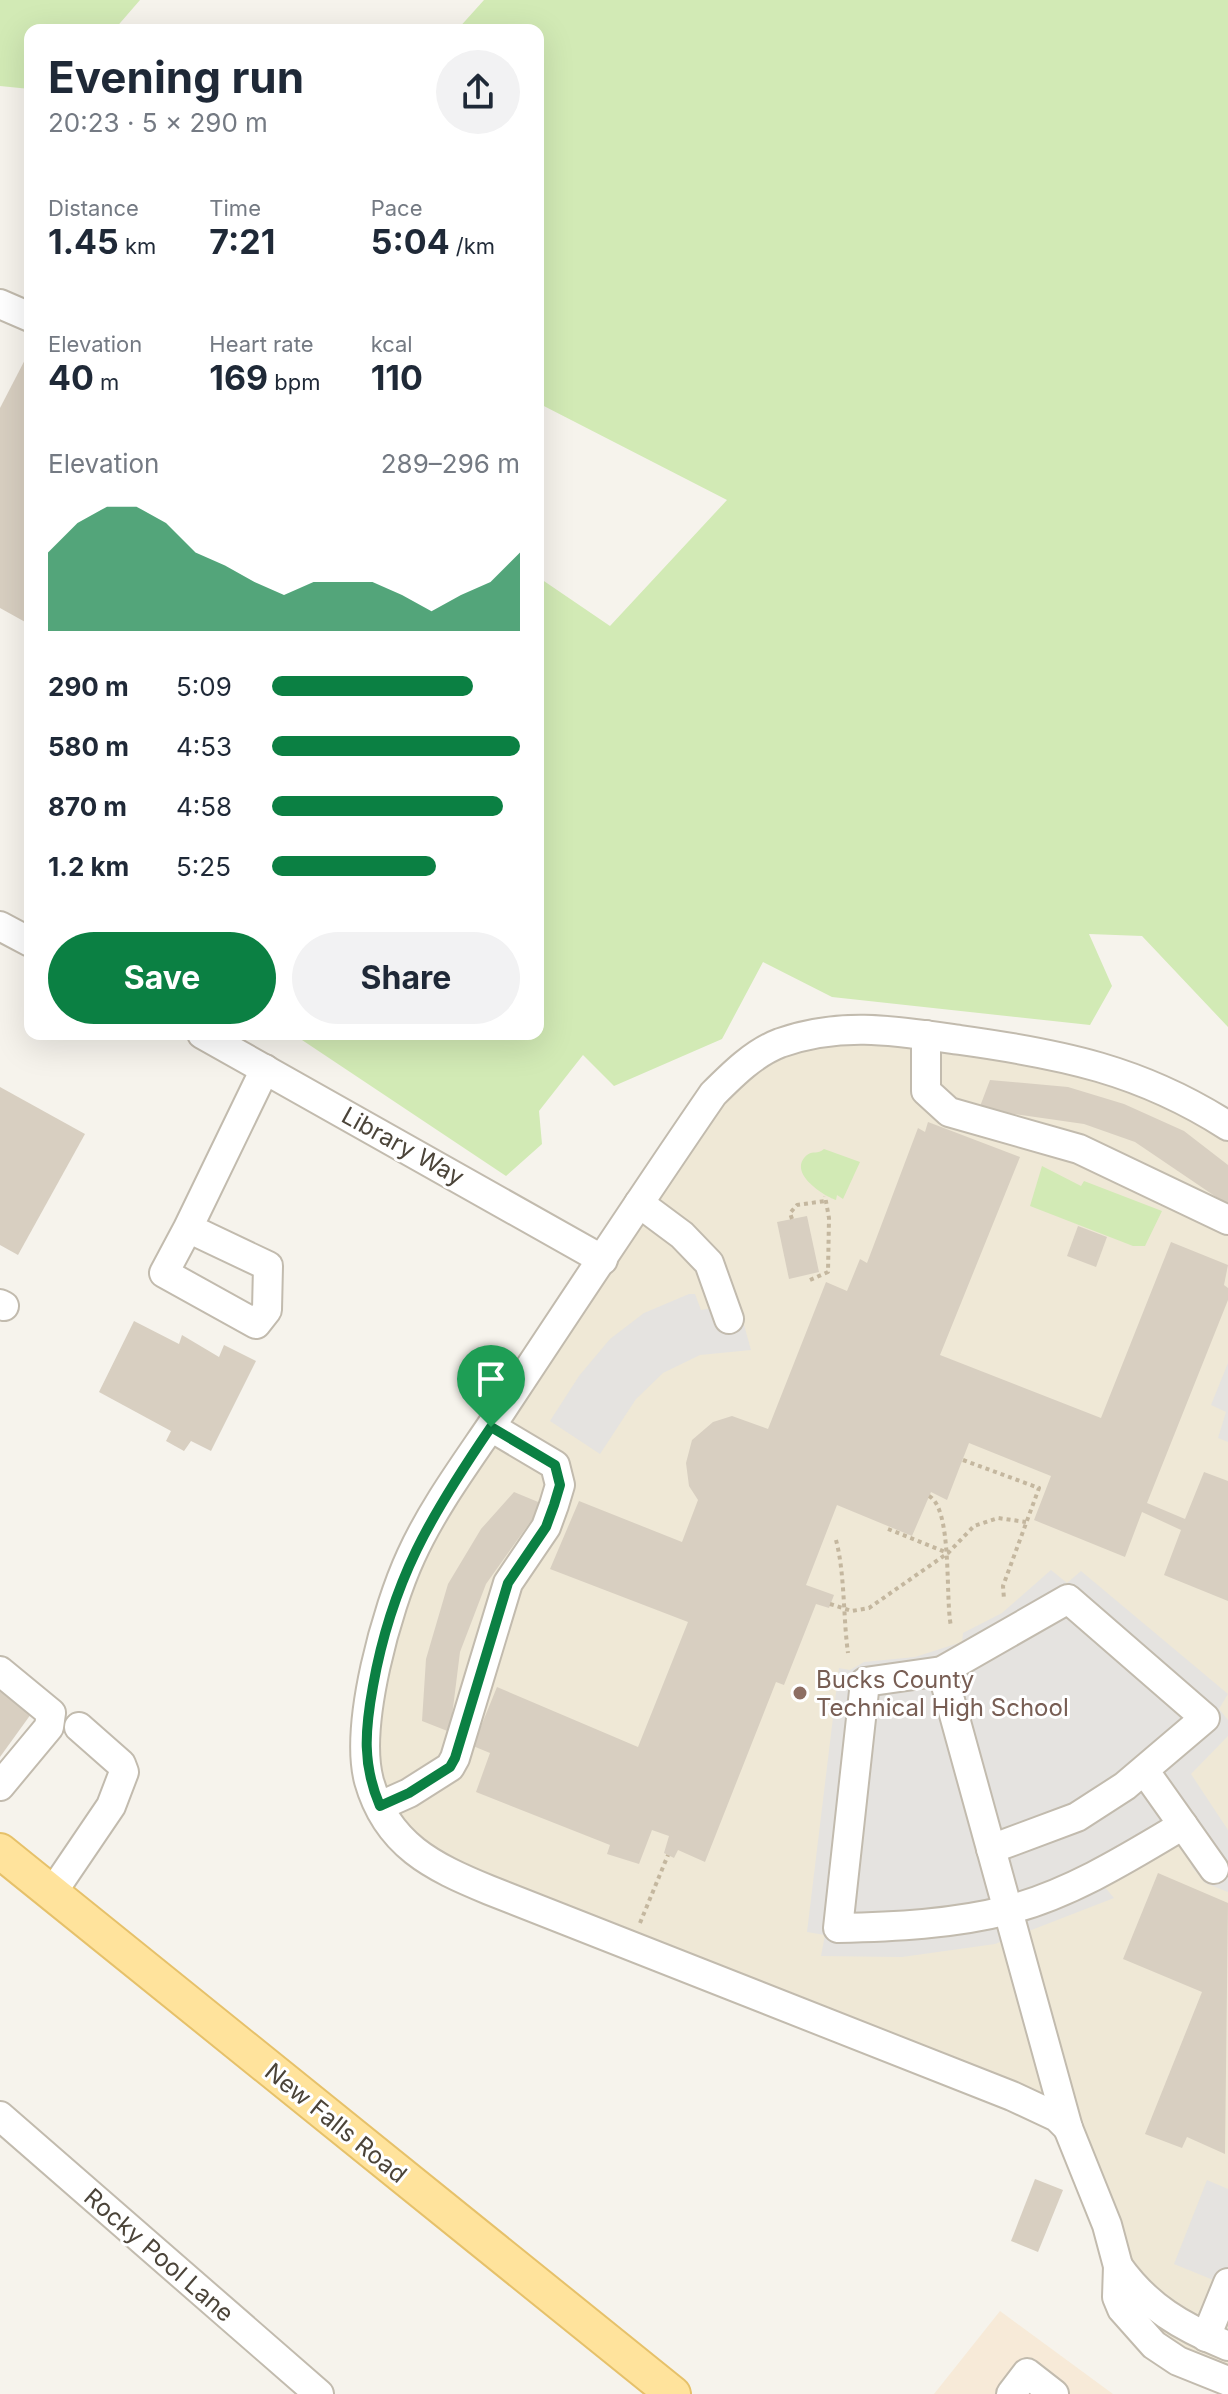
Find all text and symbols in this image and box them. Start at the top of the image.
text: Evening run [48,50,304,104]
button: share [436,50,520,134]
text: 20:23 · 5 × 290 m [48,107,268,138]
text: Distance [48,195,139,221]
text: Time [209,195,261,221]
text: Pace [371,195,422,221]
text: 1.45 [48,221,119,262]
text: 7:21 [209,221,275,262]
text: 5:04 [371,221,450,262]
text: km [119,233,156,259]
text: /km [450,233,495,259]
text: Elevation [48,331,142,357]
text: Heart rate [209,331,314,357]
text: kcal [371,331,413,357]
text: 40 [48,357,94,398]
text: 169 [209,357,268,398]
text: 110 [371,357,423,398]
text: m [94,369,119,395]
text: bpm [268,369,321,395]
text: Elevation [48,448,159,479]
text: 289–296 m [381,448,520,479]
text: 290 m [48,671,129,702]
text: 5:09 [176,671,232,702]
text: 580 m [48,731,129,762]
text: 4:53 [176,731,232,762]
text: 870 m [48,791,127,822]
text: 4:58 [176,791,232,822]
text: 1.2 km [48,851,129,882]
text: 5:25 [176,851,231,882]
button: Save [48,932,276,1024]
button: Share [292,932,520,1024]
street label: Library Way [337,1101,469,1191]
pin [457,1345,525,1427]
icon: arrive [469,1357,513,1401]
place label: Bucks County Technical High School [816,1665,1069,1722]
marker: Bucks County Technical High School [791,1684,809,1702]
street label: New Falls Road [259,2057,413,2189]
street label: Rocky Pool Lane [78,2182,240,2328]

